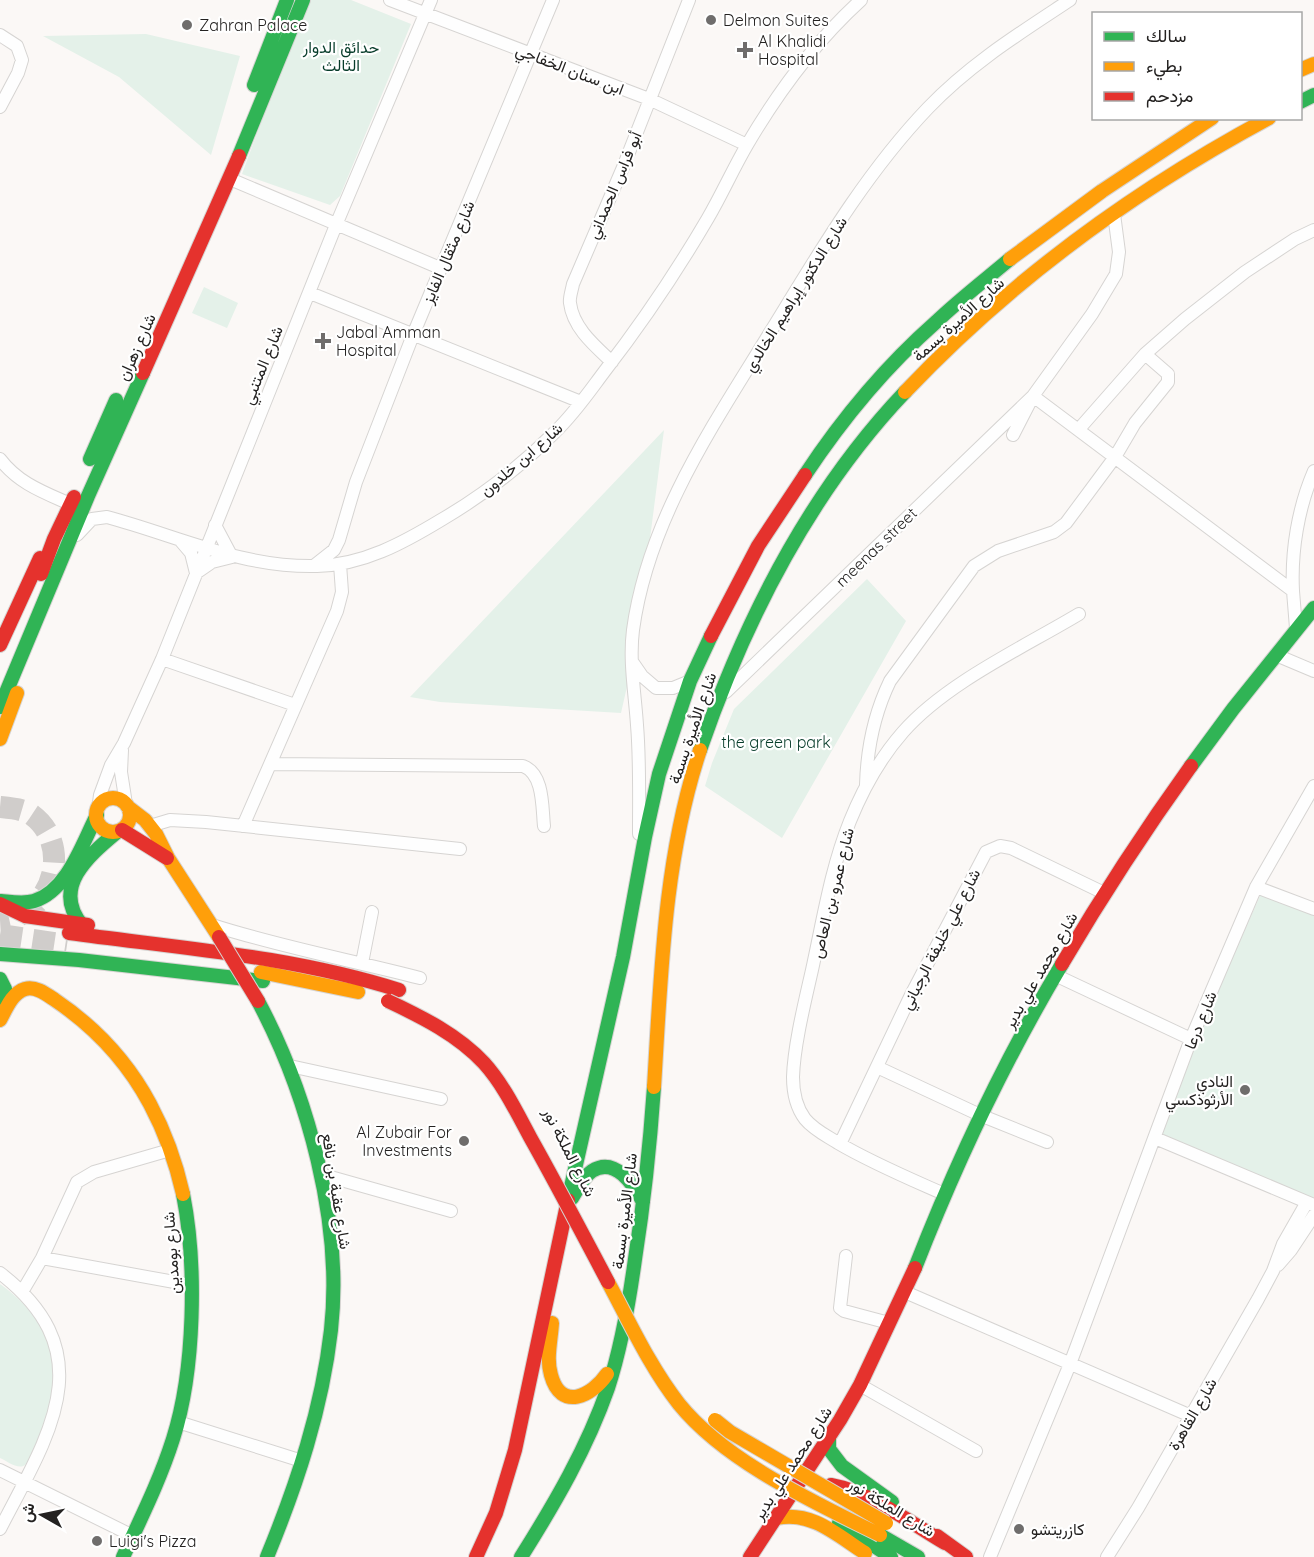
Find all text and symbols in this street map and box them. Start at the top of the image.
place label: Delmon Suites [723,10,829,30]
legend [1092,12,1302,120]
marker: Delmon Suites [704,13,718,27]
place label: Zahran Palace [199,15,307,35]
marker: Zahran Palace [180,18,194,32]
text: سالك [1146,24,1186,47]
place label: Al Khalidi Hospital [758,31,826,69]
park label: حدائق الدوار الثالث [302,37,379,75]
street label: ابن سنان الخفاجي [512,39,627,103]
marker: Al Khalidi Hospital [736,41,754,59]
text: بطيء [1146,54,1182,81]
text: مزدحم [1146,84,1193,108]
street label: أبو فراس الحمداني [582,128,649,243]
street label: شارع مثقال الفايز [417,197,481,308]
street label: شارع الدكتور إبراهيم الخالدي [739,213,854,378]
street label: شارع الأميرة بسمة [908,273,1009,367]
street label: شارع زهران [112,310,162,385]
place label: Jabal Amman Hospital [336,322,441,360]
street label: شارع المتنبي [237,323,291,409]
marker: Jabal Amman Hospital [314,332,332,350]
street label: شارع ابن خلدون [476,418,568,502]
street label: meenas street [831,503,921,591]
street label: شارع الأميرة بسمة [664,670,722,787]
park label: the green park [721,732,831,752]
street label: شارع عمرو بن العاص [806,826,860,961]
street label: شارع علي خليفة الرجباني [896,865,988,1015]
street label: شارع محمد علي بدير [998,908,1085,1035]
street label: شارع درعا [1179,988,1223,1053]
place label: النادي الأرثوذكسي [1165,1071,1233,1113]
marker: النادي الأرثوذكسي [1238,1083,1252,1097]
street label: شارع الملكة نور [537,1103,601,1201]
place label: Al Zubair For Investments [356,1122,452,1160]
street label: شارع عقبة بن نافع [316,1131,356,1251]
marker: Al Zubair For Investments [457,1134,471,1148]
street label: شارع الأميرة بسمة [607,1152,643,1270]
street label: شارع بومدين [158,1211,186,1295]
street label: شارع القاهرة [1163,1374,1223,1455]
street label: شارع محمد علي بدير [747,1403,839,1526]
street label: شارع الملكة نور [843,1473,939,1542]
north arrow [12,1485,72,1545]
text: ش [16,1502,39,1524]
place label: كازريتشو [1031,1519,1084,1540]
marker: كازريتشو [1012,1522,1026,1536]
place label: Luigi's Pizza [109,1531,196,1551]
marker: Luigi's Pizza [90,1534,104,1548]

